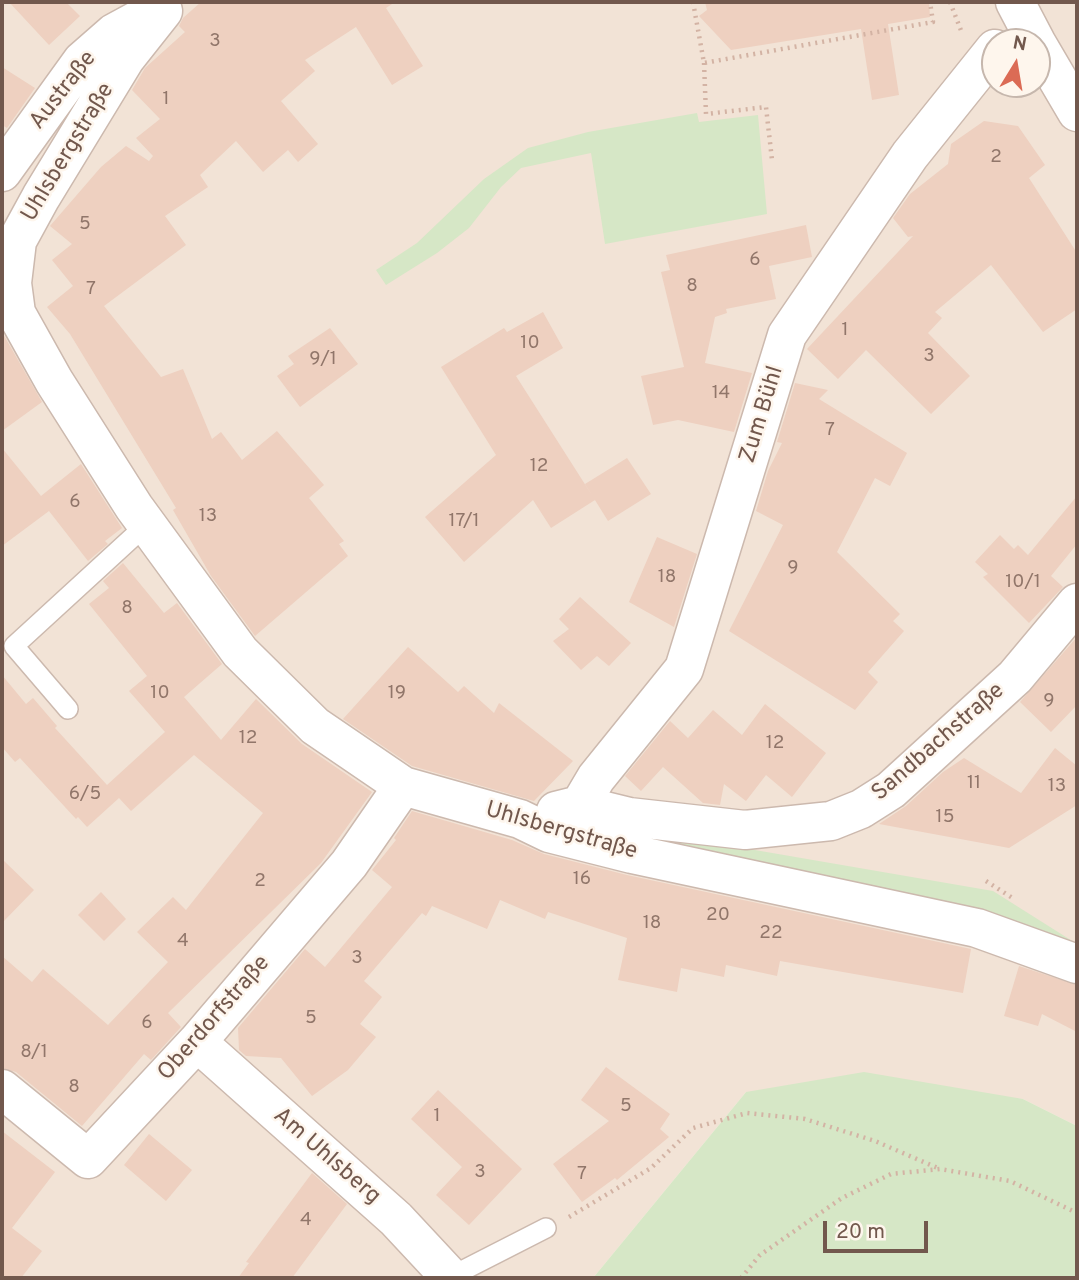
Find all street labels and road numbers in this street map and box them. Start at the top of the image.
street label: Austraße [25,46,103,136]
street label: Uhlsbergstraße [17,79,121,227]
street label: Zum Bühl [735,363,791,467]
street label: Sandbachstraße [867,678,1011,808]
street label: Uhlsbergstraße [482,797,640,867]
street label: Oberdorfstraße [153,951,277,1087]
street label: Am Uhlsberg [267,1103,385,1211]

